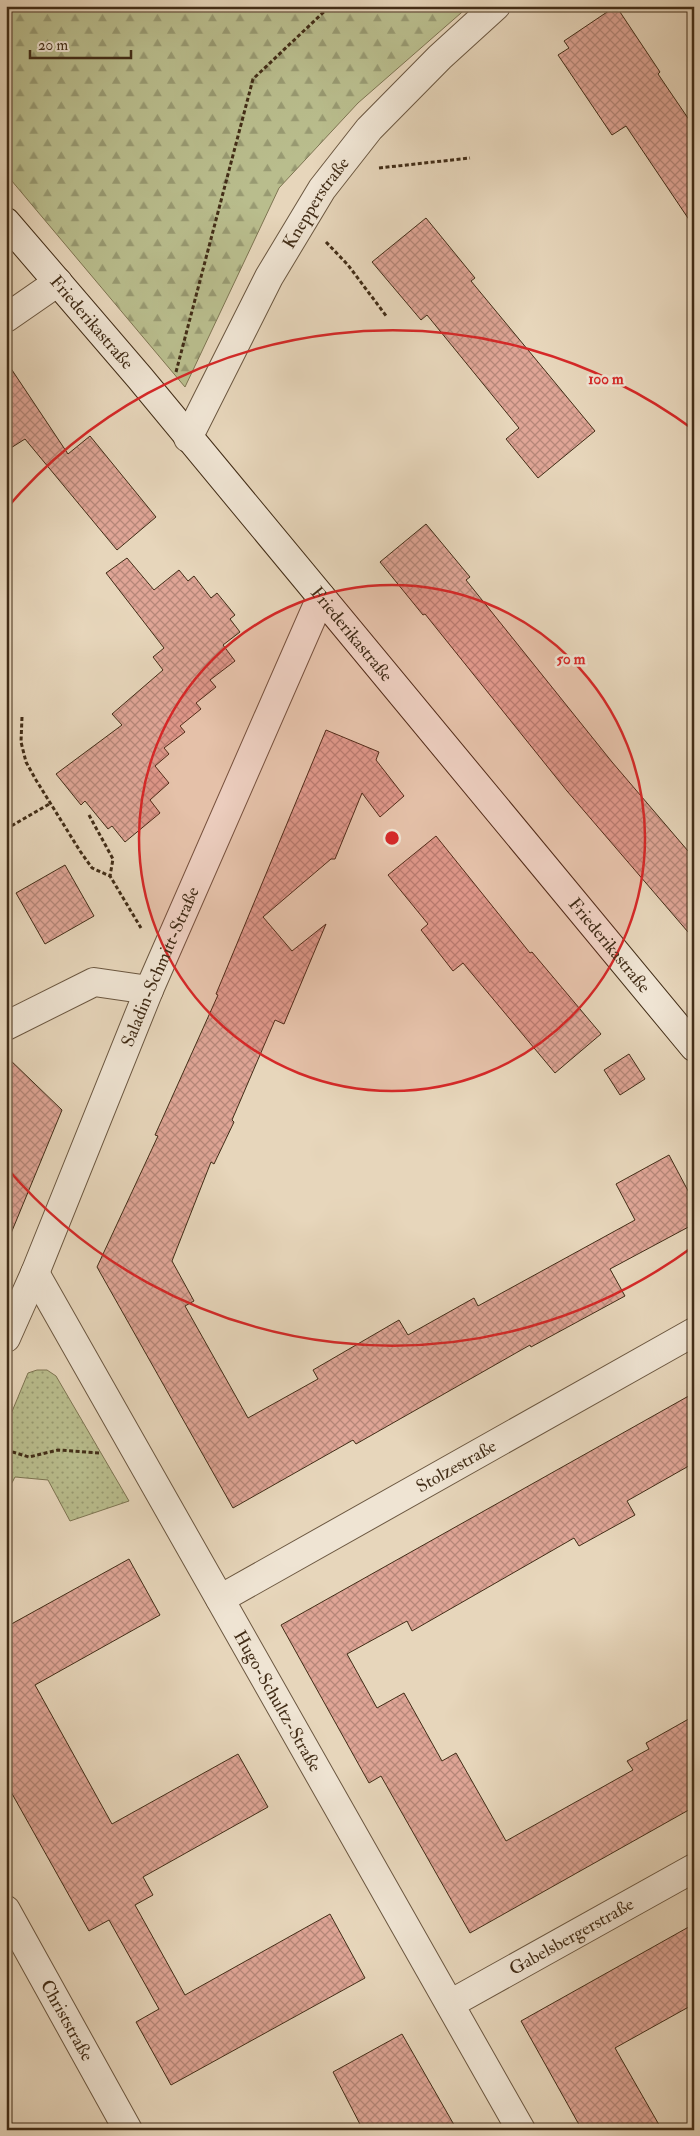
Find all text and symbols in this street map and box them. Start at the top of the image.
scale bar [30,28,131,60]
text: 20 m [38,36,68,55]
street label: Knepperstraße [278,152,355,253]
street label: Friederikastraße [45,271,139,375]
text: 100 m [588,370,624,389]
street label: Friederikastraße [305,582,398,687]
text: 50 m [557,650,586,669]
centre of rings [383,829,401,847]
street label: Saladin-Schmitt-Straße [116,883,205,1050]
street label: Friederikastraße [563,893,656,998]
street label: Stolzestraße [412,1434,501,1498]
street label: Hugo-Schultz-Straße [228,1626,327,1776]
street label: Gabelsbergerstraße [505,1893,638,1981]
street label: Christstraße [35,1976,99,2066]

